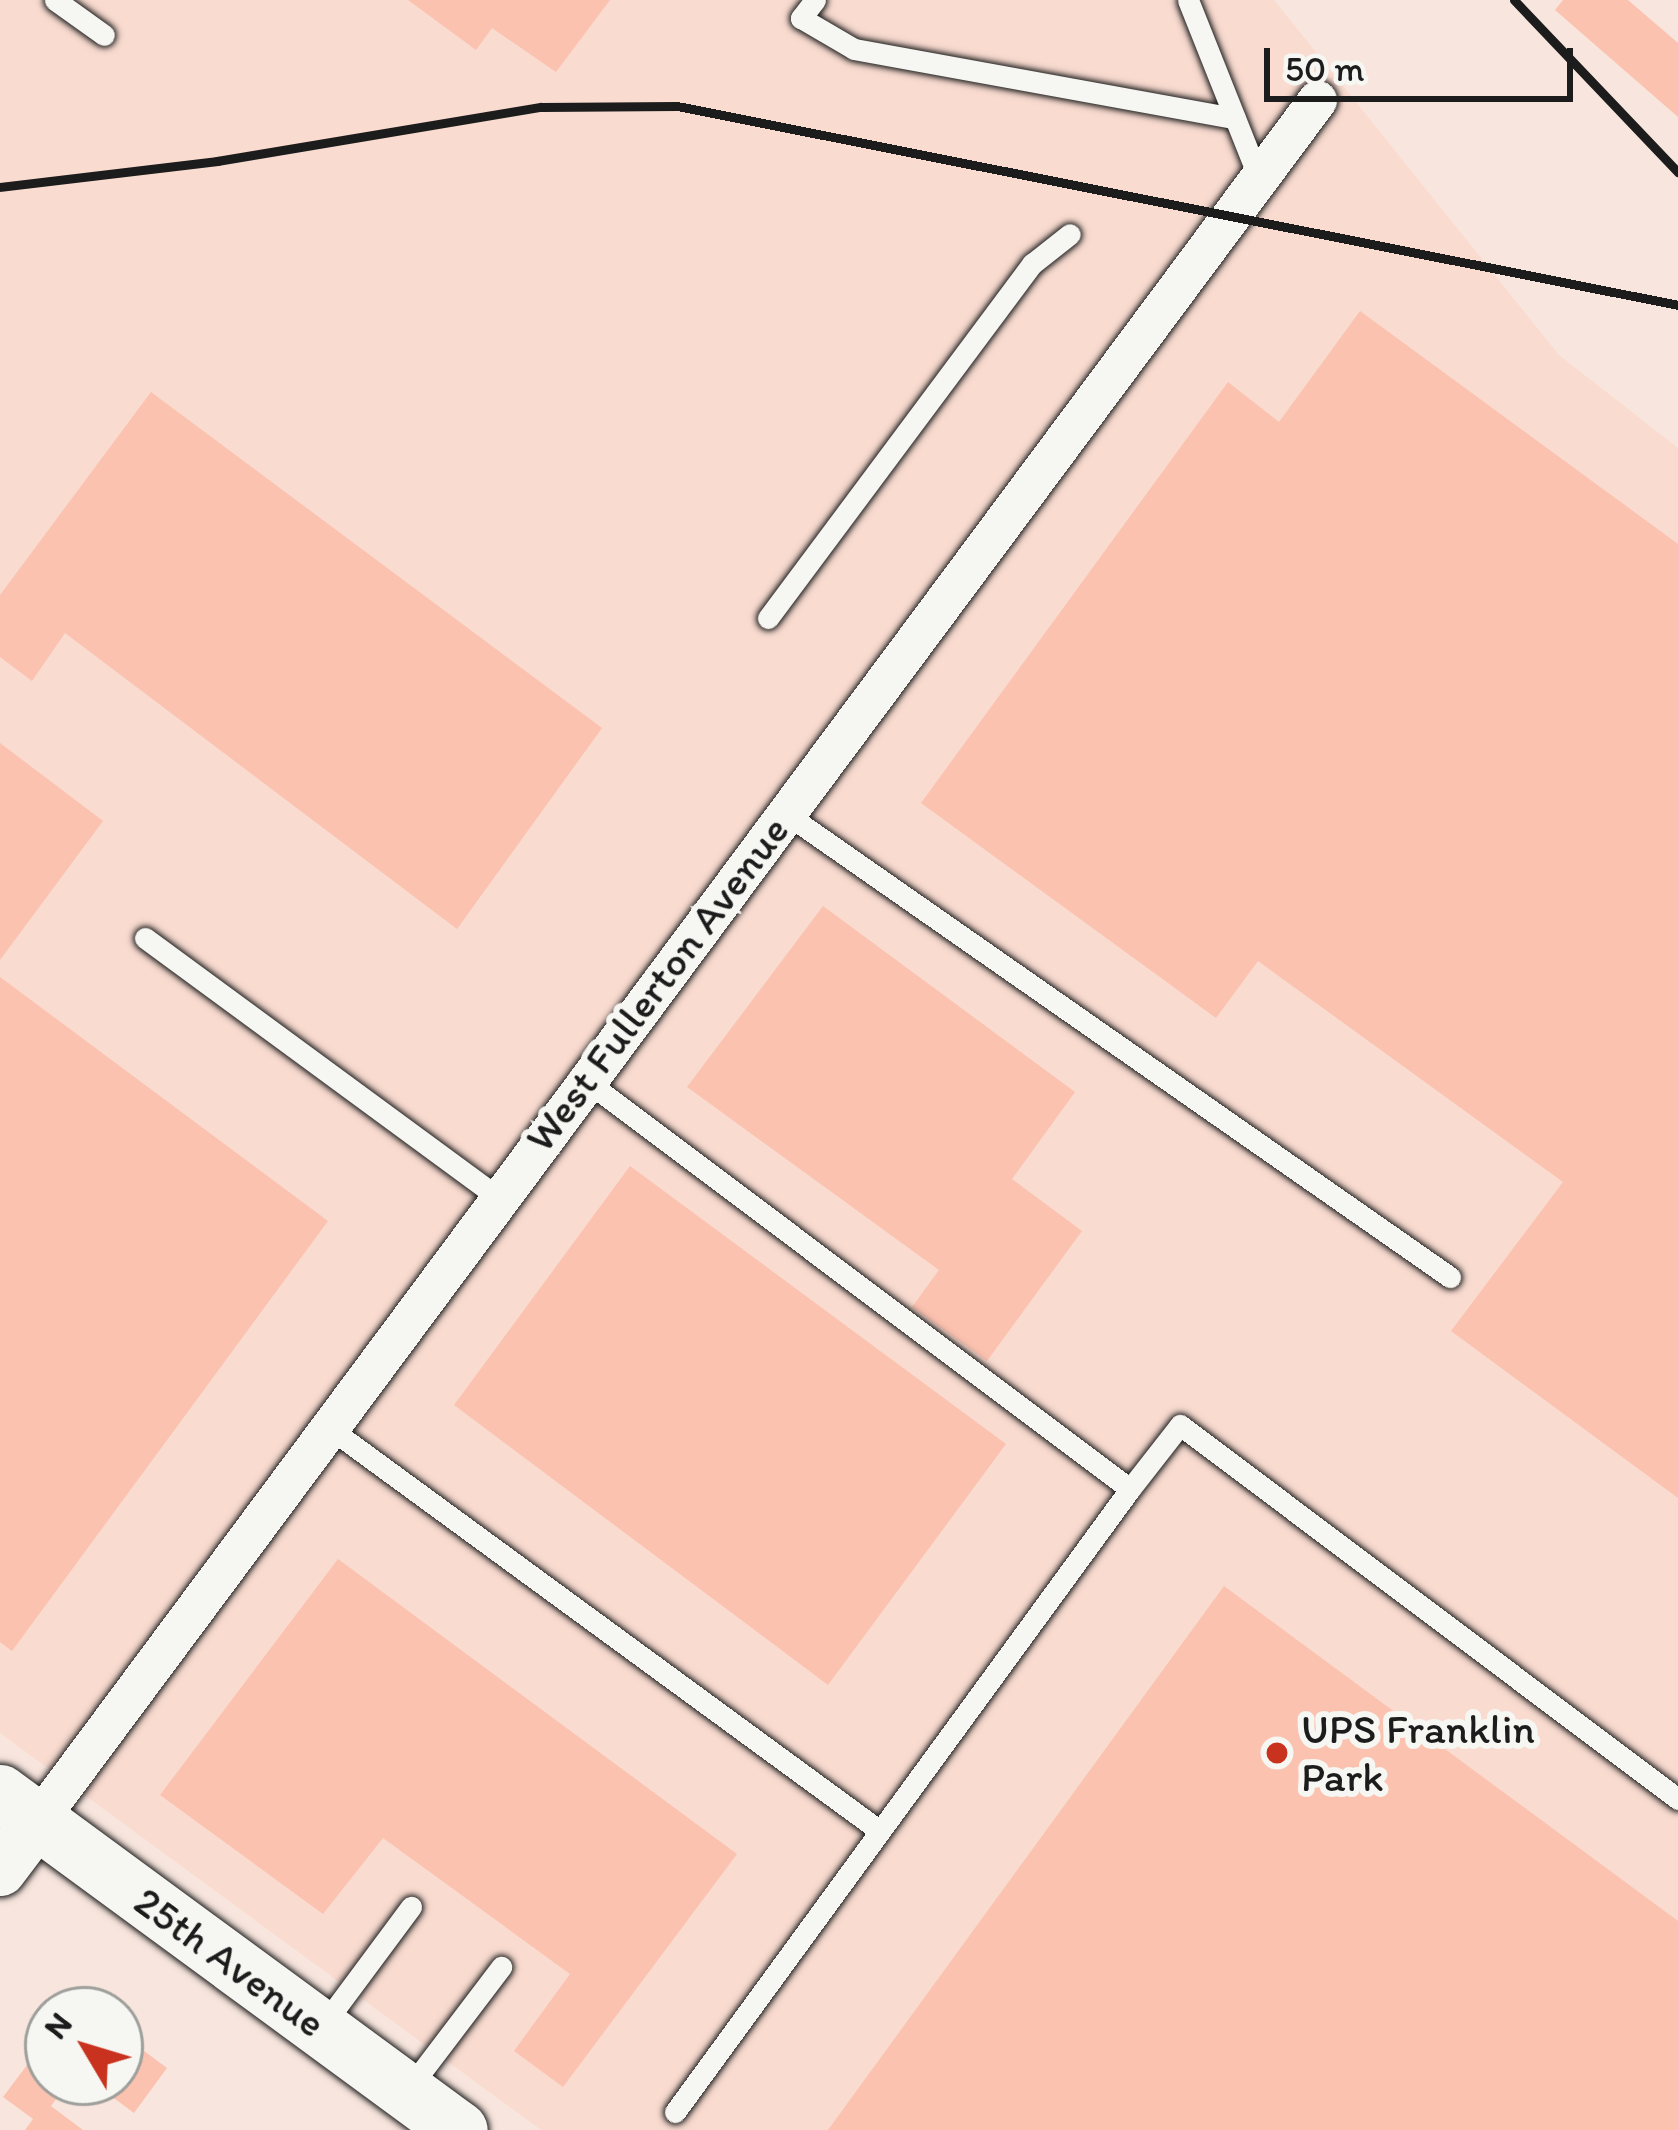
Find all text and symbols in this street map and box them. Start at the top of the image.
scale bar [1270,24,1579,98]
text: 50 m [1285,47,1364,90]
street label: West Fullerton Avenue [515,808,799,1160]
place label: UPS Franklin Park [1301,1704,1535,1802]
marker: UPS Franklin Park [1264,1740,1290,1766]
street label: 25th Avenue [125,1876,335,2048]
north arrow [24,1986,144,2106]
text: N [35,2005,80,2046]

